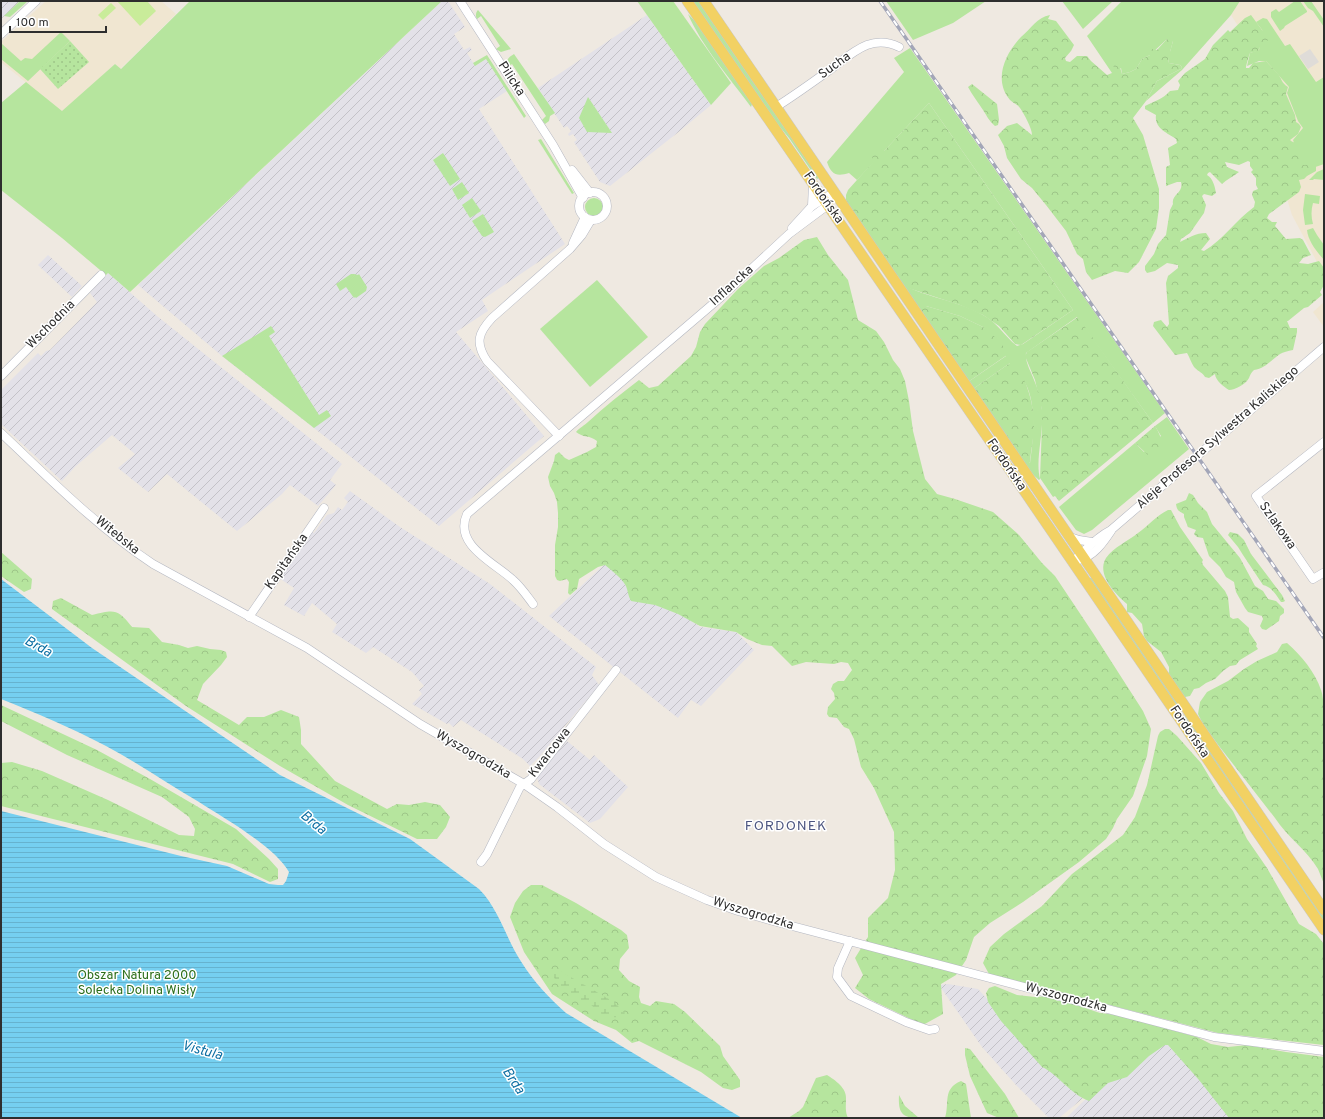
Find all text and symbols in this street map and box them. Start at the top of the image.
scale bar [10,8,106,34]
text: 100 m [16,15,49,31]
street label: Sucha [816,49,854,83]
street label: Pilicka [494,59,528,99]
street label: Fordońska [799,169,847,227]
street label: Inflancka [707,262,757,310]
street label: Wschodnia [23,297,79,353]
street label: Aleje Profesora Sylwestra Kaliskiego [1133,363,1303,513]
street label: Fordońska [983,436,1029,494]
street label: Szlakowa [1255,499,1299,553]
street label: Witebska [91,513,143,559]
street label: Kapitańska [262,531,312,593]
water label: Brda [21,633,55,662]
street label: Fordońska [1166,703,1212,761]
street label: Kwarcowa [526,725,574,781]
street label: Wyszogrodzka [433,727,513,783]
water label: Brda [297,807,330,839]
district label: FORDONEK [745,818,827,835]
street label: Wyszogrodzka [710,894,796,934]
park label: Obszar Natura 2000 Solecka Dolina Wisły [77,968,197,999]
street label: Wyszogrodzka [1023,979,1109,1017]
water label: Vistula [180,1037,225,1065]
water label: Brda [498,1064,528,1098]

